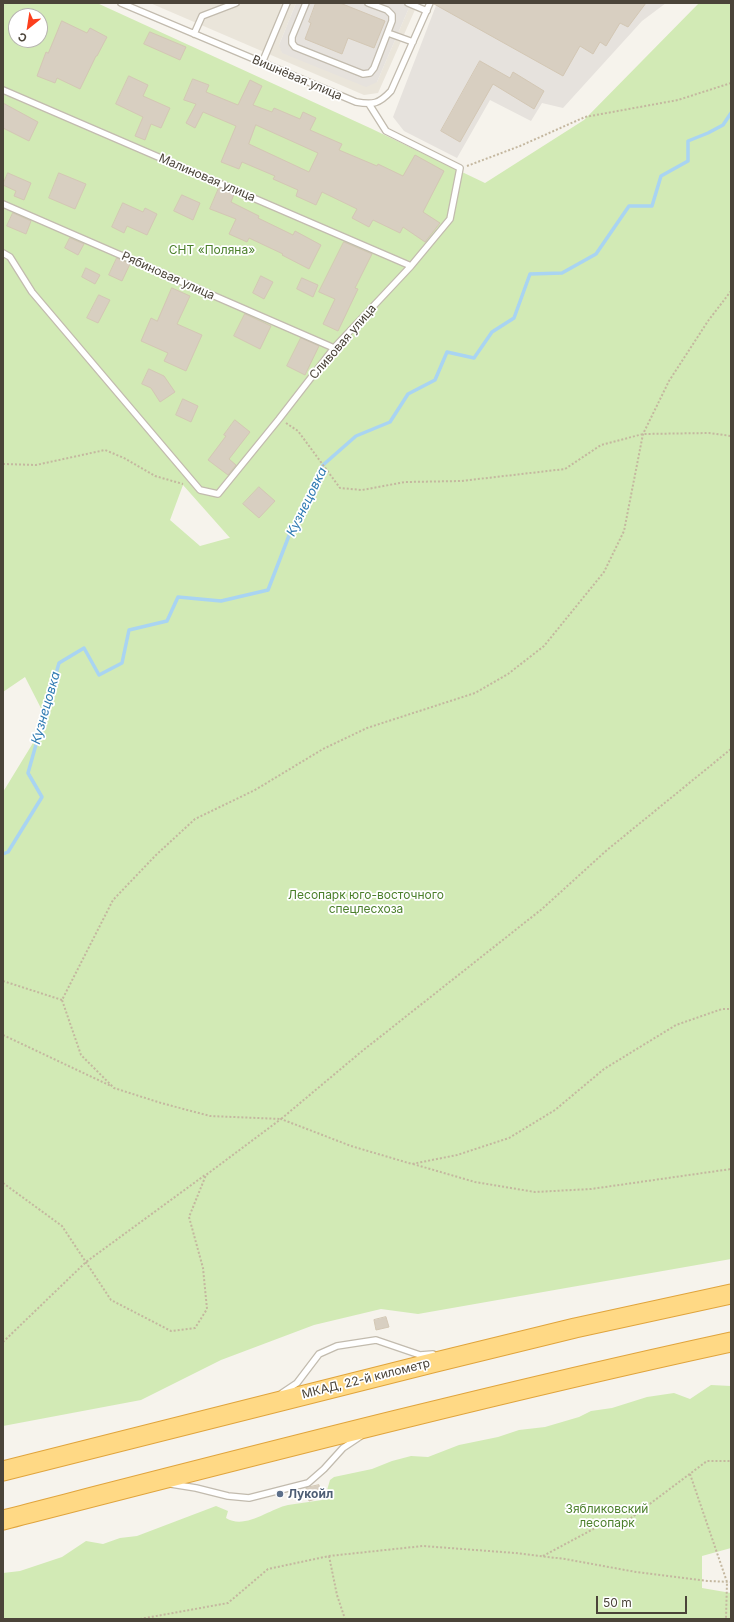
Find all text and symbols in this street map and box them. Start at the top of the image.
north arrow [8,8,48,48]
text: С [15,29,30,46]
street label: Вишнёвая улица [250,53,344,103]
street label: Малиновая улица [157,151,257,205]
park label: СНТ «Поляна» [169,243,255,257]
street label: Рябиновая улица [119,249,217,303]
street label: Сливовая улица [307,302,379,382]
water label: Кузнецовка [284,465,330,539]
water label: Кузнецовка [28,670,64,746]
park label: Лесопарк юго-восточного спецлесхоза [288,888,444,916]
street label: МКАД, 22-й километр [300,1356,432,1402]
place label: Лукойл [288,1487,333,1501]
marker: Лукойл [275,1489,285,1499]
park label: Зябликовский лесопарк [566,1502,648,1530]
scale bar [598,1588,689,1614]
text: 50 m [603,1595,632,1610]

